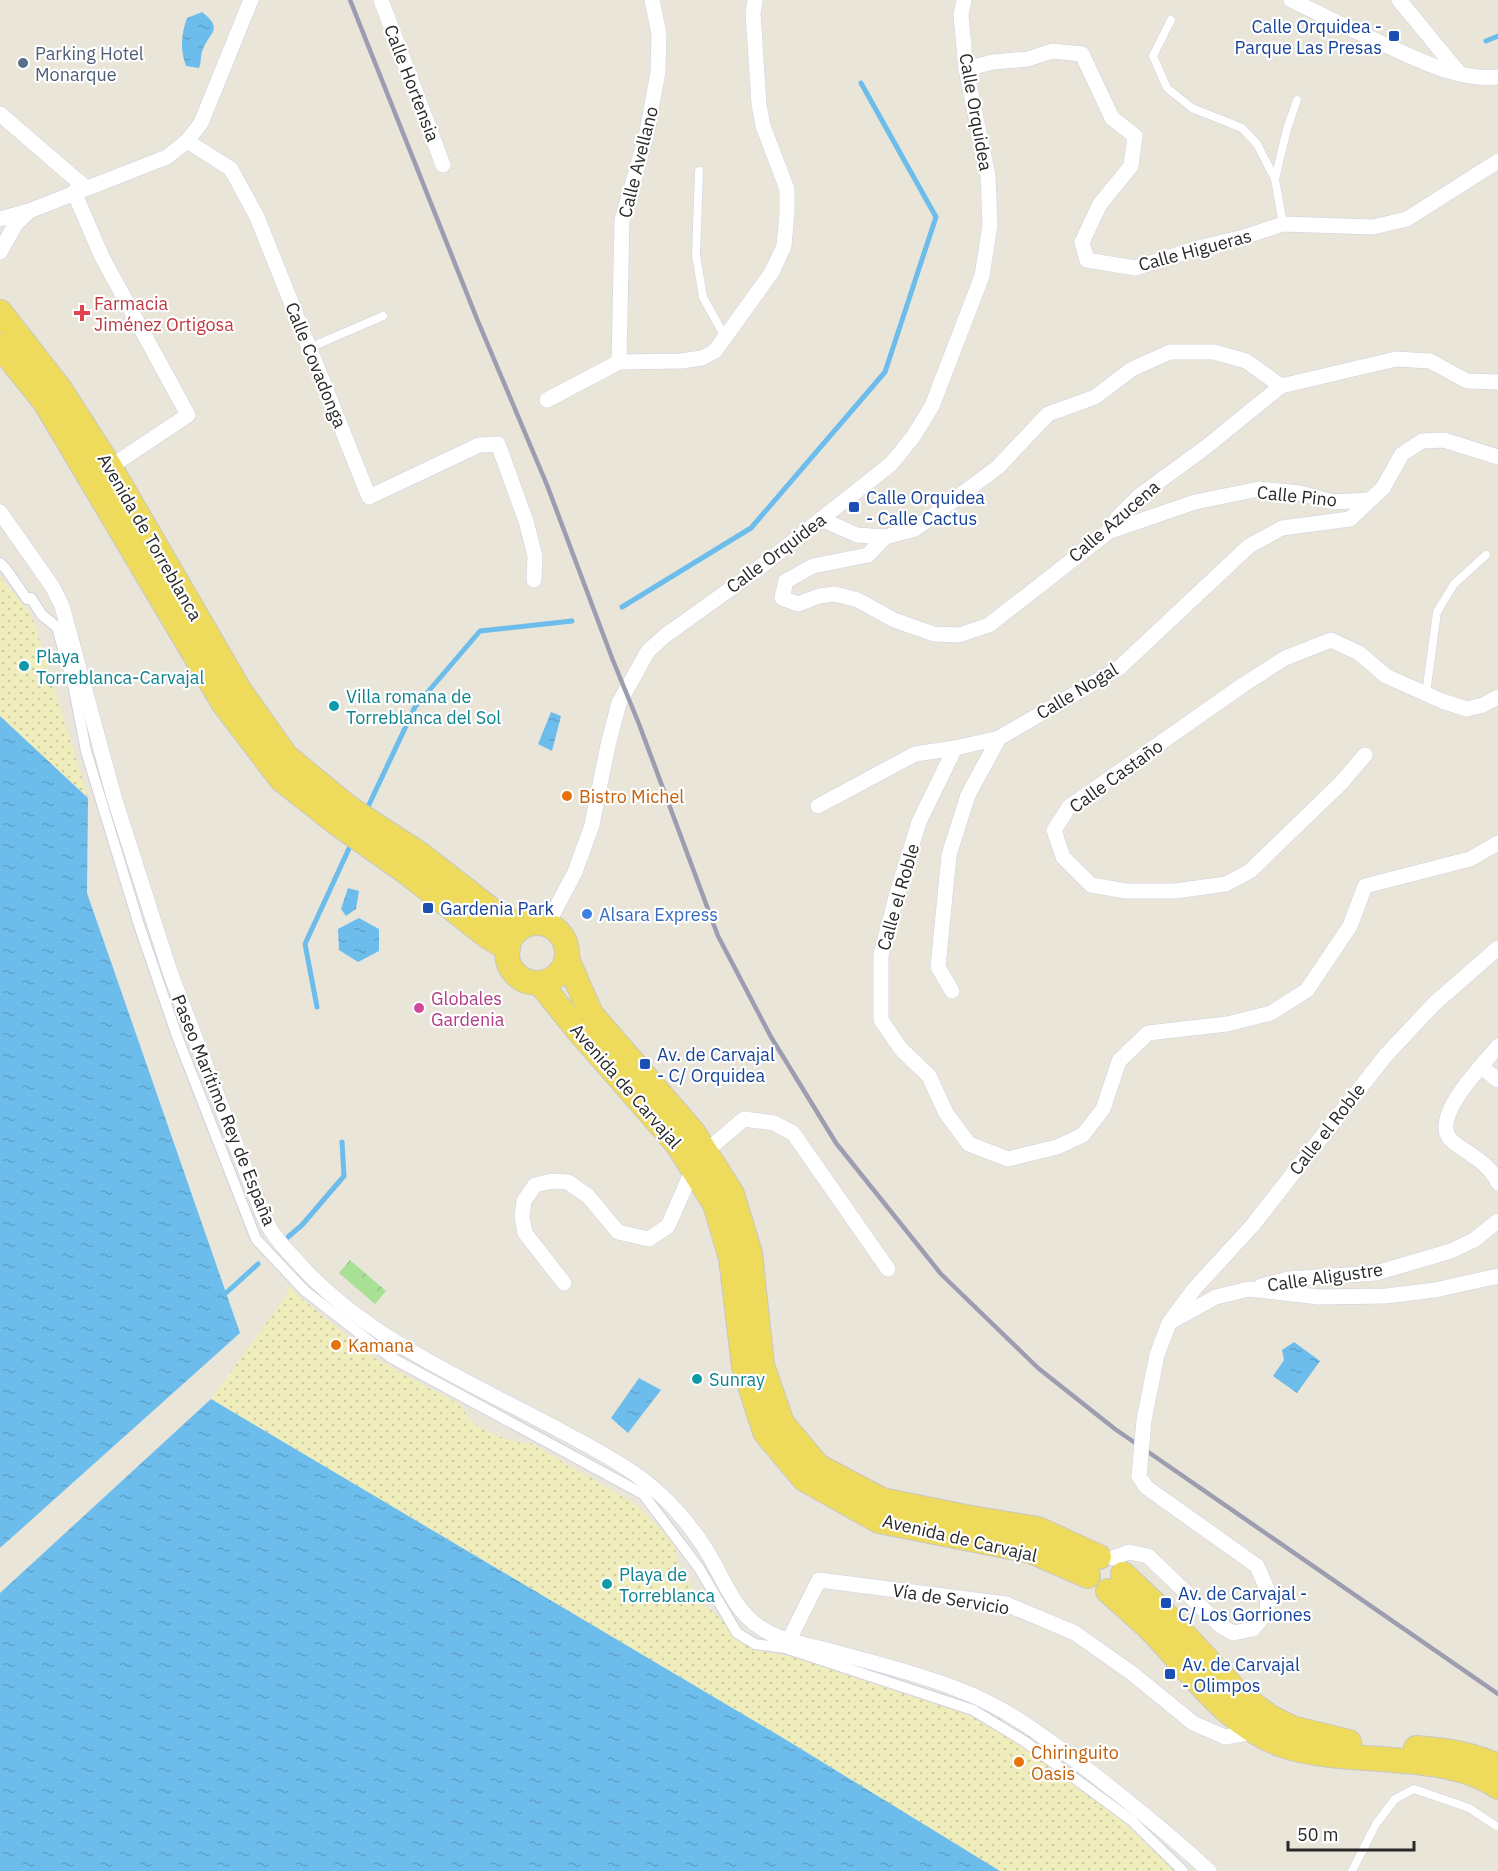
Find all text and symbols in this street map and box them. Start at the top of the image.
place label: Calle Orquidea - Parque Las Presas [1234,15,1382,59]
street label: Calle Hortensia [379,21,445,145]
marker: Calle Orquidea - Parque Las Presas [1387,29,1401,43]
place label: Parking Hotel Monarque [35,42,144,86]
street label: Calle Orquidea [954,51,998,173]
marker: Parking Hotel Monarque [16,56,30,70]
street label: Calle Avellano [613,104,663,220]
street label: Calle Higueras [1136,224,1254,276]
place label: Farmacia Jiménez Ortigosa [94,292,234,336]
street label: Calle Covadonga [280,299,352,432]
marker: Farmacia Jiménez Ortigosa [75,306,89,320]
street label: Avenida de Torreblanca [93,449,208,625]
street label: Calle Azucena [1064,475,1165,567]
street label: Calle Pino [1256,480,1338,512]
place label: Calle Orquidea - Calle Cactus [866,486,985,530]
marker: Calle Orquidea - Calle Cactus [847,500,861,514]
street label: Calle Orquidea [722,508,831,598]
place label: Playa Torreblanca-Carvajal [36,645,204,689]
street label: Calle Nogal [1032,658,1122,724]
marker: Playa Torreblanca-Carvajal [17,659,31,673]
place label: Villa romana de Torreblanca del Sol [346,685,501,729]
marker: Villa romana de Torreblanca del Sol [327,699,341,713]
street label: Calle Castaño [1065,734,1167,818]
place label: Bistro Michel [579,785,684,808]
marker: Bistro Michel [560,789,574,803]
street label: Calle el Roble [872,841,924,953]
place label: Gardenia Park [440,897,554,920]
marker: Gardenia Park [421,901,435,915]
place label: Alsara Express [599,903,718,926]
marker: Alsara Express [580,907,594,921]
place label: Globales Gardenia [431,987,505,1031]
street label: Paseo Marítimo Rey de España [167,991,281,1229]
marker: Globales Gardenia [412,1001,426,1015]
street label: Avenida de Carvajal [565,1019,687,1153]
place label: Av. de Carvajal - C/ Orquidea [657,1043,775,1087]
marker: Av. de Carvajal - C/ Orquidea [638,1057,652,1071]
street label: Calle el Roble [1284,1078,1370,1180]
street label: Calle Aligustre [1266,1257,1384,1297]
place label: Kamana [348,1334,414,1357]
marker: Kamana [329,1338,343,1352]
place label: Sunray [709,1368,765,1391]
marker: Sunray [690,1372,704,1386]
street label: Avenida de Carvajal [880,1509,1040,1567]
place label: Playa de Torreblanca [619,1563,715,1607]
marker: Playa de Torreblanca [600,1577,614,1591]
street label: Vía de Servicio [891,1578,1011,1620]
place label: Av. de Carvajal - C/ Los Gorriones [1178,1582,1312,1626]
marker: Av. de Carvajal - C/ Los Gorriones [1159,1596,1173,1610]
place label: Av. de Carvajal - Olimpos [1182,1653,1300,1697]
marker: Av. de Carvajal - Olimpos [1163,1667,1177,1681]
place label: Chiringuito Oasis [1031,1741,1119,1785]
marker: Chiringuito Oasis [1012,1755,1026,1769]
scale bar [1288,1814,1414,1852]
text: 50 m [1297,1823,1339,1846]

